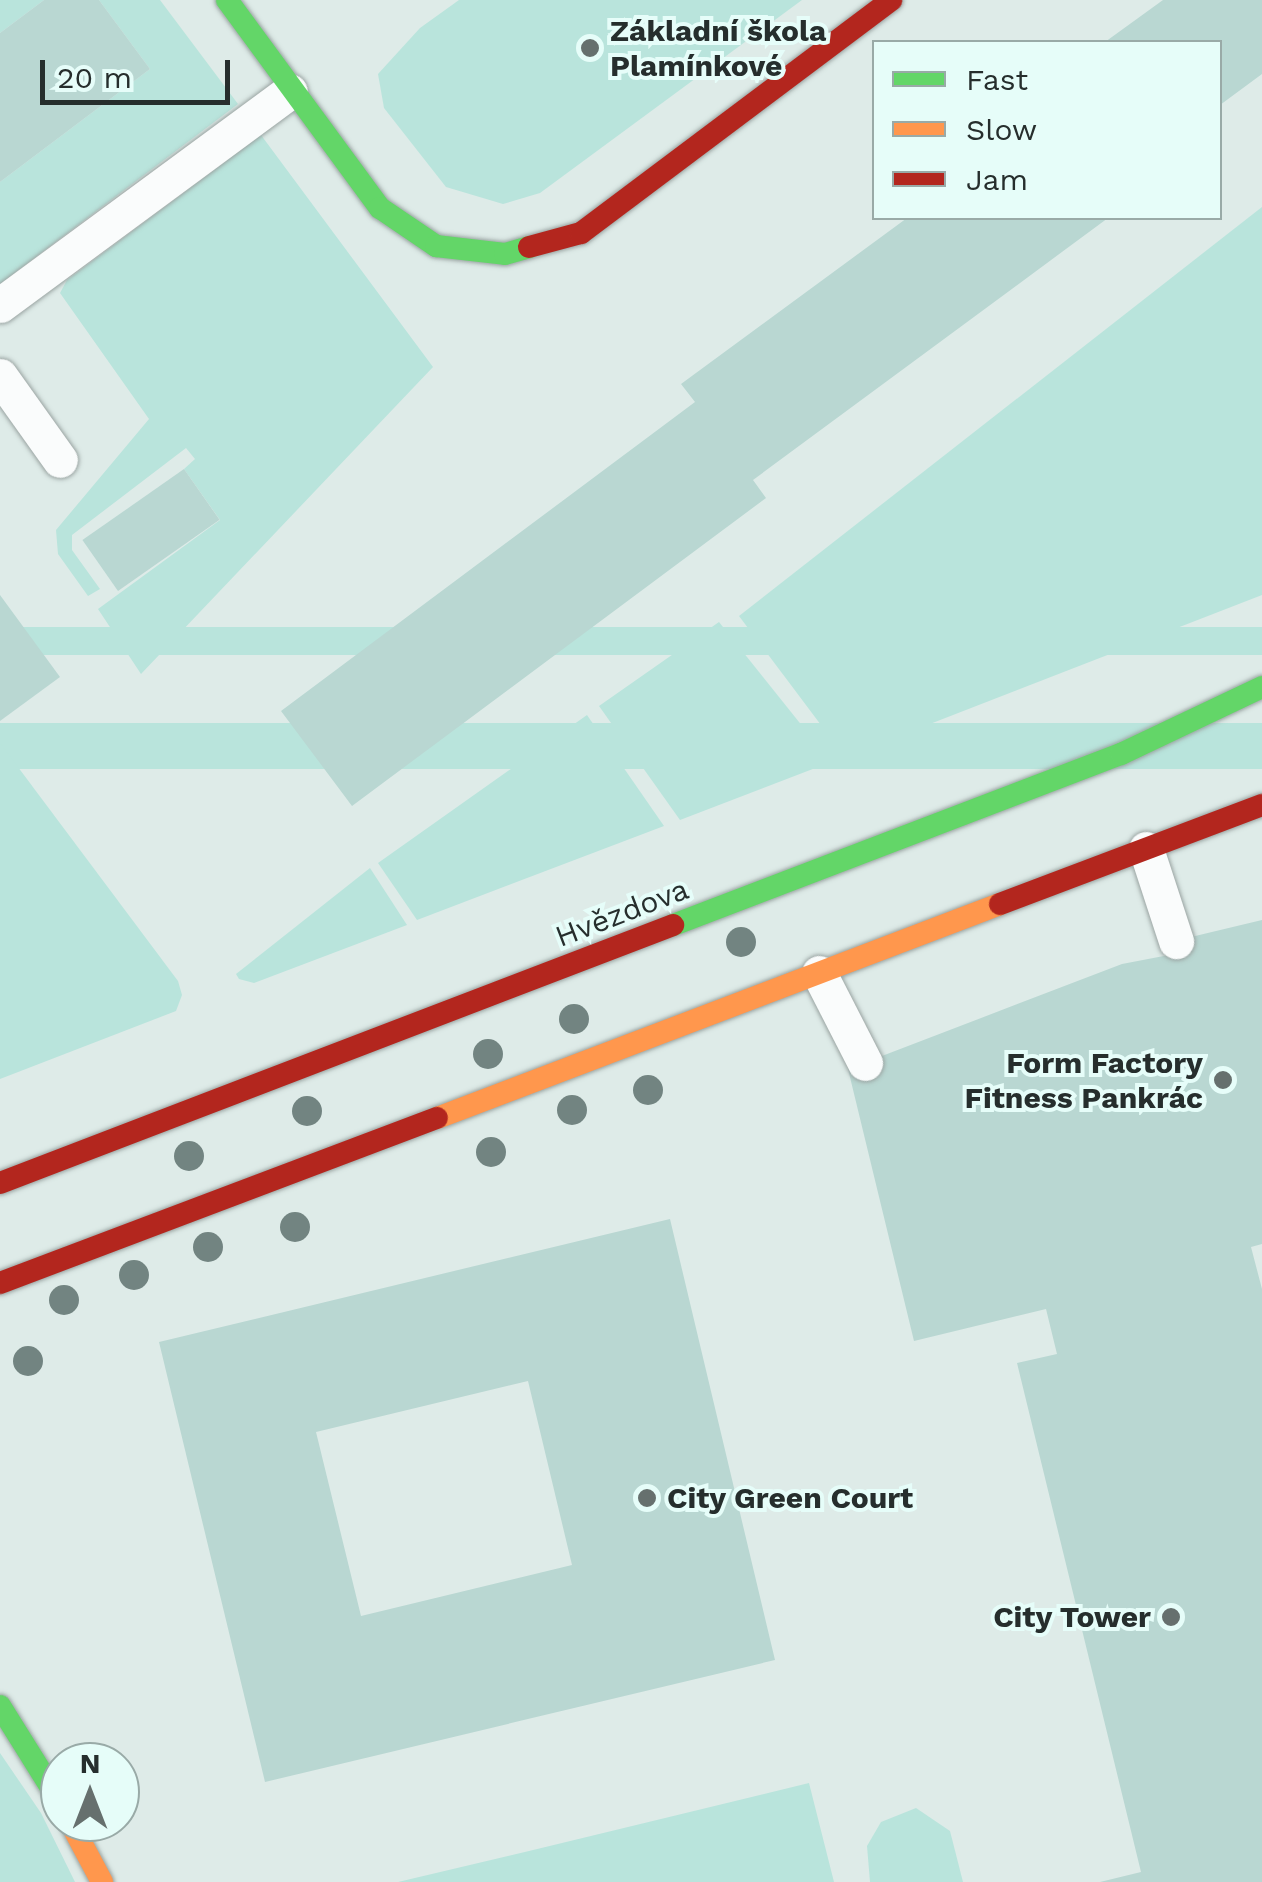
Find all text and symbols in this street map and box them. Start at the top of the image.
place label: Základní škola Plamínkové [610,13,826,84]
marker: Základní škola Plamínkové [579,37,601,59]
scale bar [45,40,235,102]
legend [872,40,1222,220]
text: 20 m [57,60,132,95]
text: Fast [966,62,1028,97]
text: Slow [966,112,1037,147]
text: Jam [966,162,1028,197]
street label: Hvězdova [550,871,694,955]
place label: Form Factory Fitness Pankrác [965,1045,1203,1116]
marker: Form Factory Fitness Pankrác [1212,1069,1234,1091]
place label: City Green Court [667,1480,914,1516]
marker: City Green Court [636,1487,658,1509]
place label: City Tower [992,1599,1151,1635]
marker: City Tower [1160,1606,1182,1628]
north arrow [40,1742,140,1842]
text: N [80,1747,100,1780]

